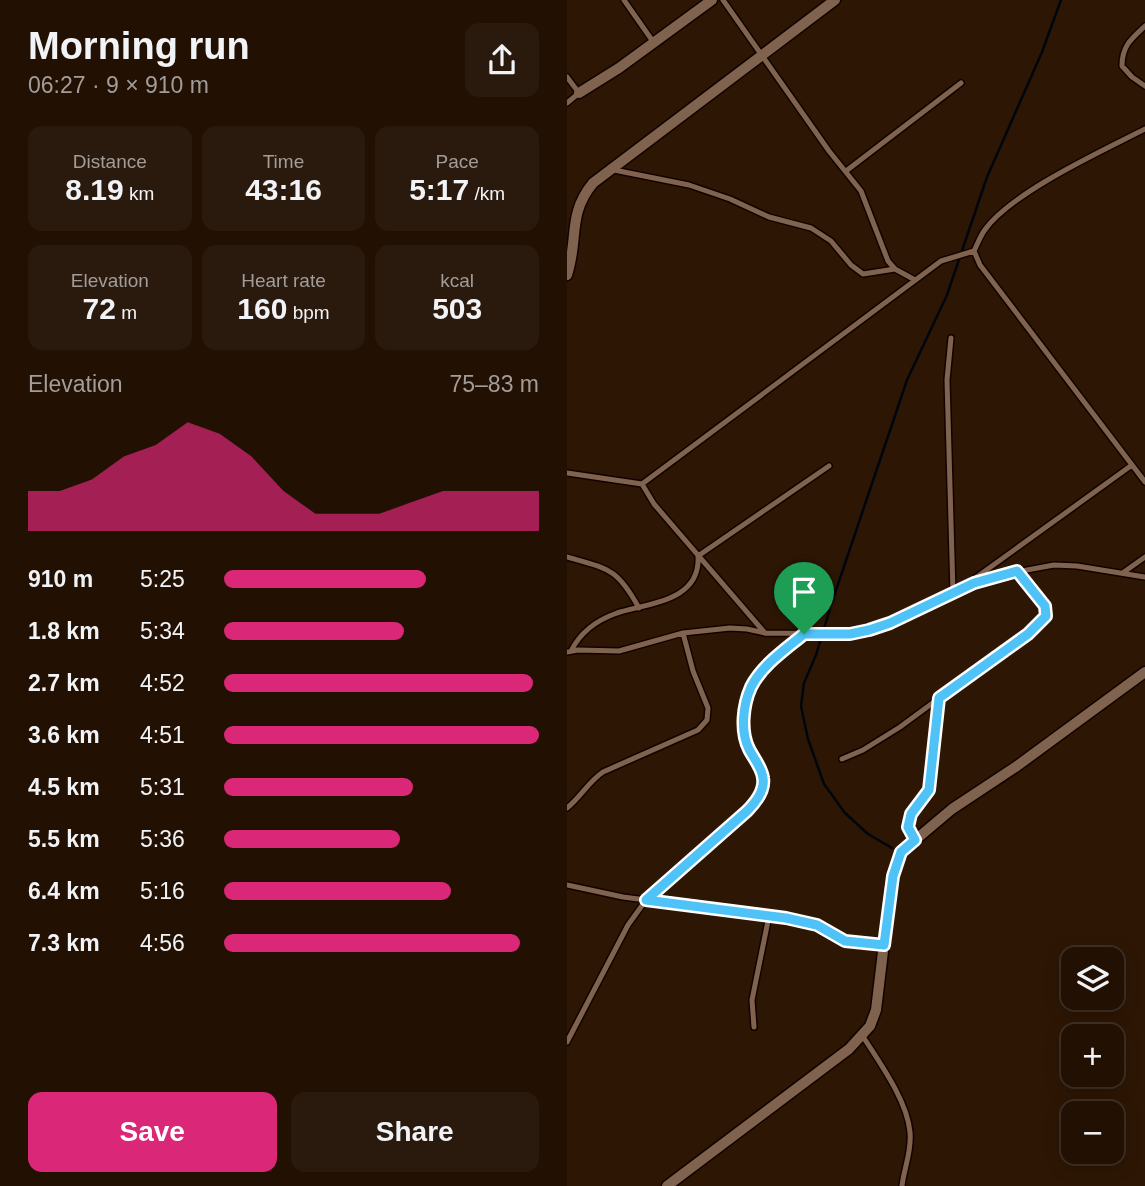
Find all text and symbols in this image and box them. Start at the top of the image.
button: share [465,23,539,97]
text: Morning run [28,25,250,67]
text: 06:27 · 9 × 910 m [28,72,209,98]
text: Distance [73,151,147,172]
text: Time [263,151,304,172]
text: Pace [436,151,479,172]
text: 8.19 [65,173,124,206]
text: 43:16 [245,173,322,206]
text: 5:17 [409,173,469,206]
text: km [124,183,154,204]
text: /km [469,183,505,204]
text: Elevation [71,270,149,291]
text: Heart rate [241,270,326,291]
text: kcal [440,270,474,291]
text: 72 [83,292,116,325]
text: 160 [237,292,287,325]
text: 503 [432,292,482,325]
text: m [116,302,137,323]
text: bpm [287,302,330,323]
text: Elevation [28,371,123,397]
text: 75–83 m [449,371,539,397]
pin [774,562,834,634]
text: 910 m [28,566,93,592]
text: 5:25 [140,566,185,592]
icon: arrive [785,573,823,611]
text: 1.8 km [28,618,100,644]
text: 5:34 [140,618,185,644]
text: 2.7 km [28,670,100,696]
text: 4:52 [140,670,185,696]
text: 3.6 km [28,722,100,748]
text: 4:51 [140,722,185,748]
text: 4.5 km [28,774,100,800]
text: 5:31 [140,774,185,800]
text: 5.5 km [28,826,100,852]
text: 5:36 [140,826,185,852]
text: 6.4 km [28,878,100,904]
text: 5:16 [140,878,185,904]
text: 7.3 km [28,930,100,956]
text: 4:56 [140,930,185,956]
map controls [1061,947,1124,1164]
button: layers [1061,947,1124,1010]
button: + [1061,1024,1124,1087]
button: Save [28,1092,277,1172]
button: Share [291,1092,539,1172]
button: − [1061,1101,1124,1164]

